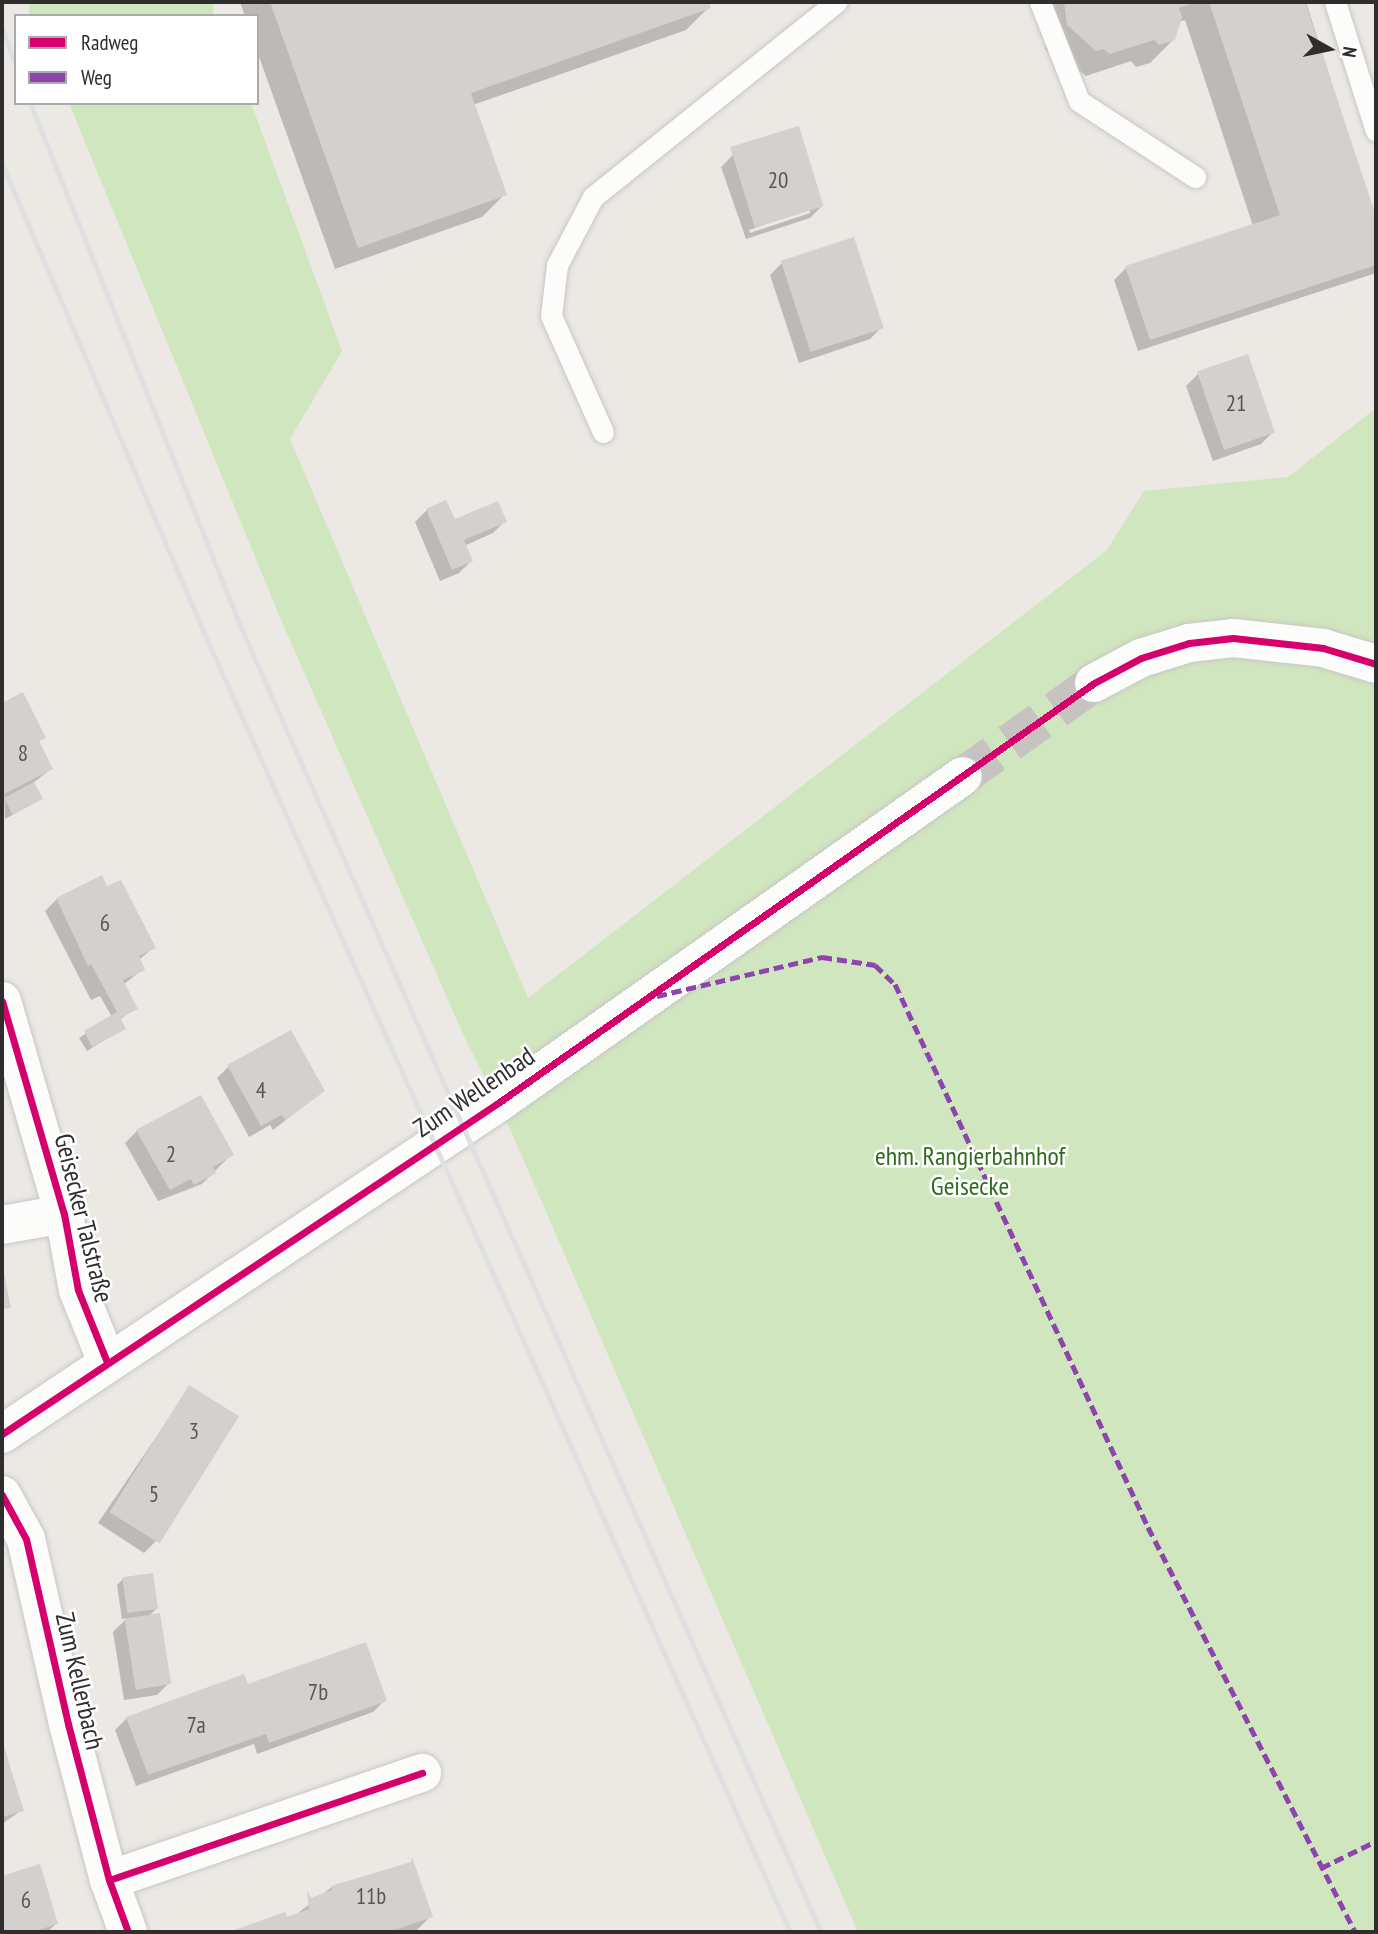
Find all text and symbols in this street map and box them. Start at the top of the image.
legend [14,14,259,105]
north arrow [1294,14,1364,84]
text: Radweg [81,29,138,56]
text: N [1337,45,1362,59]
text: Weg [81,64,112,91]
house number: 20 [768,166,788,194]
house number: 21 [1226,389,1246,417]
house number: 8 [18,739,28,767]
house number: 6 [100,909,110,937]
street label: Zum Wellenbad [408,1040,540,1144]
house number: 4 [256,1076,266,1104]
street label: Geisecker Talstraße [48,1130,120,1306]
house number: 2 [166,1140,176,1168]
park label: ehm. Rangierbahnhof Geisecke [874,1140,1066,1202]
house number: 3 [189,1417,199,1445]
house number: 5 [149,1480,159,1508]
street label: Zum Kellerbach [49,1609,111,1753]
house number: 7b [308,1678,328,1706]
house number: 7a [186,1711,206,1739]
house number: 11b [356,1882,386,1910]
house number: 6 [21,1886,31,1914]

